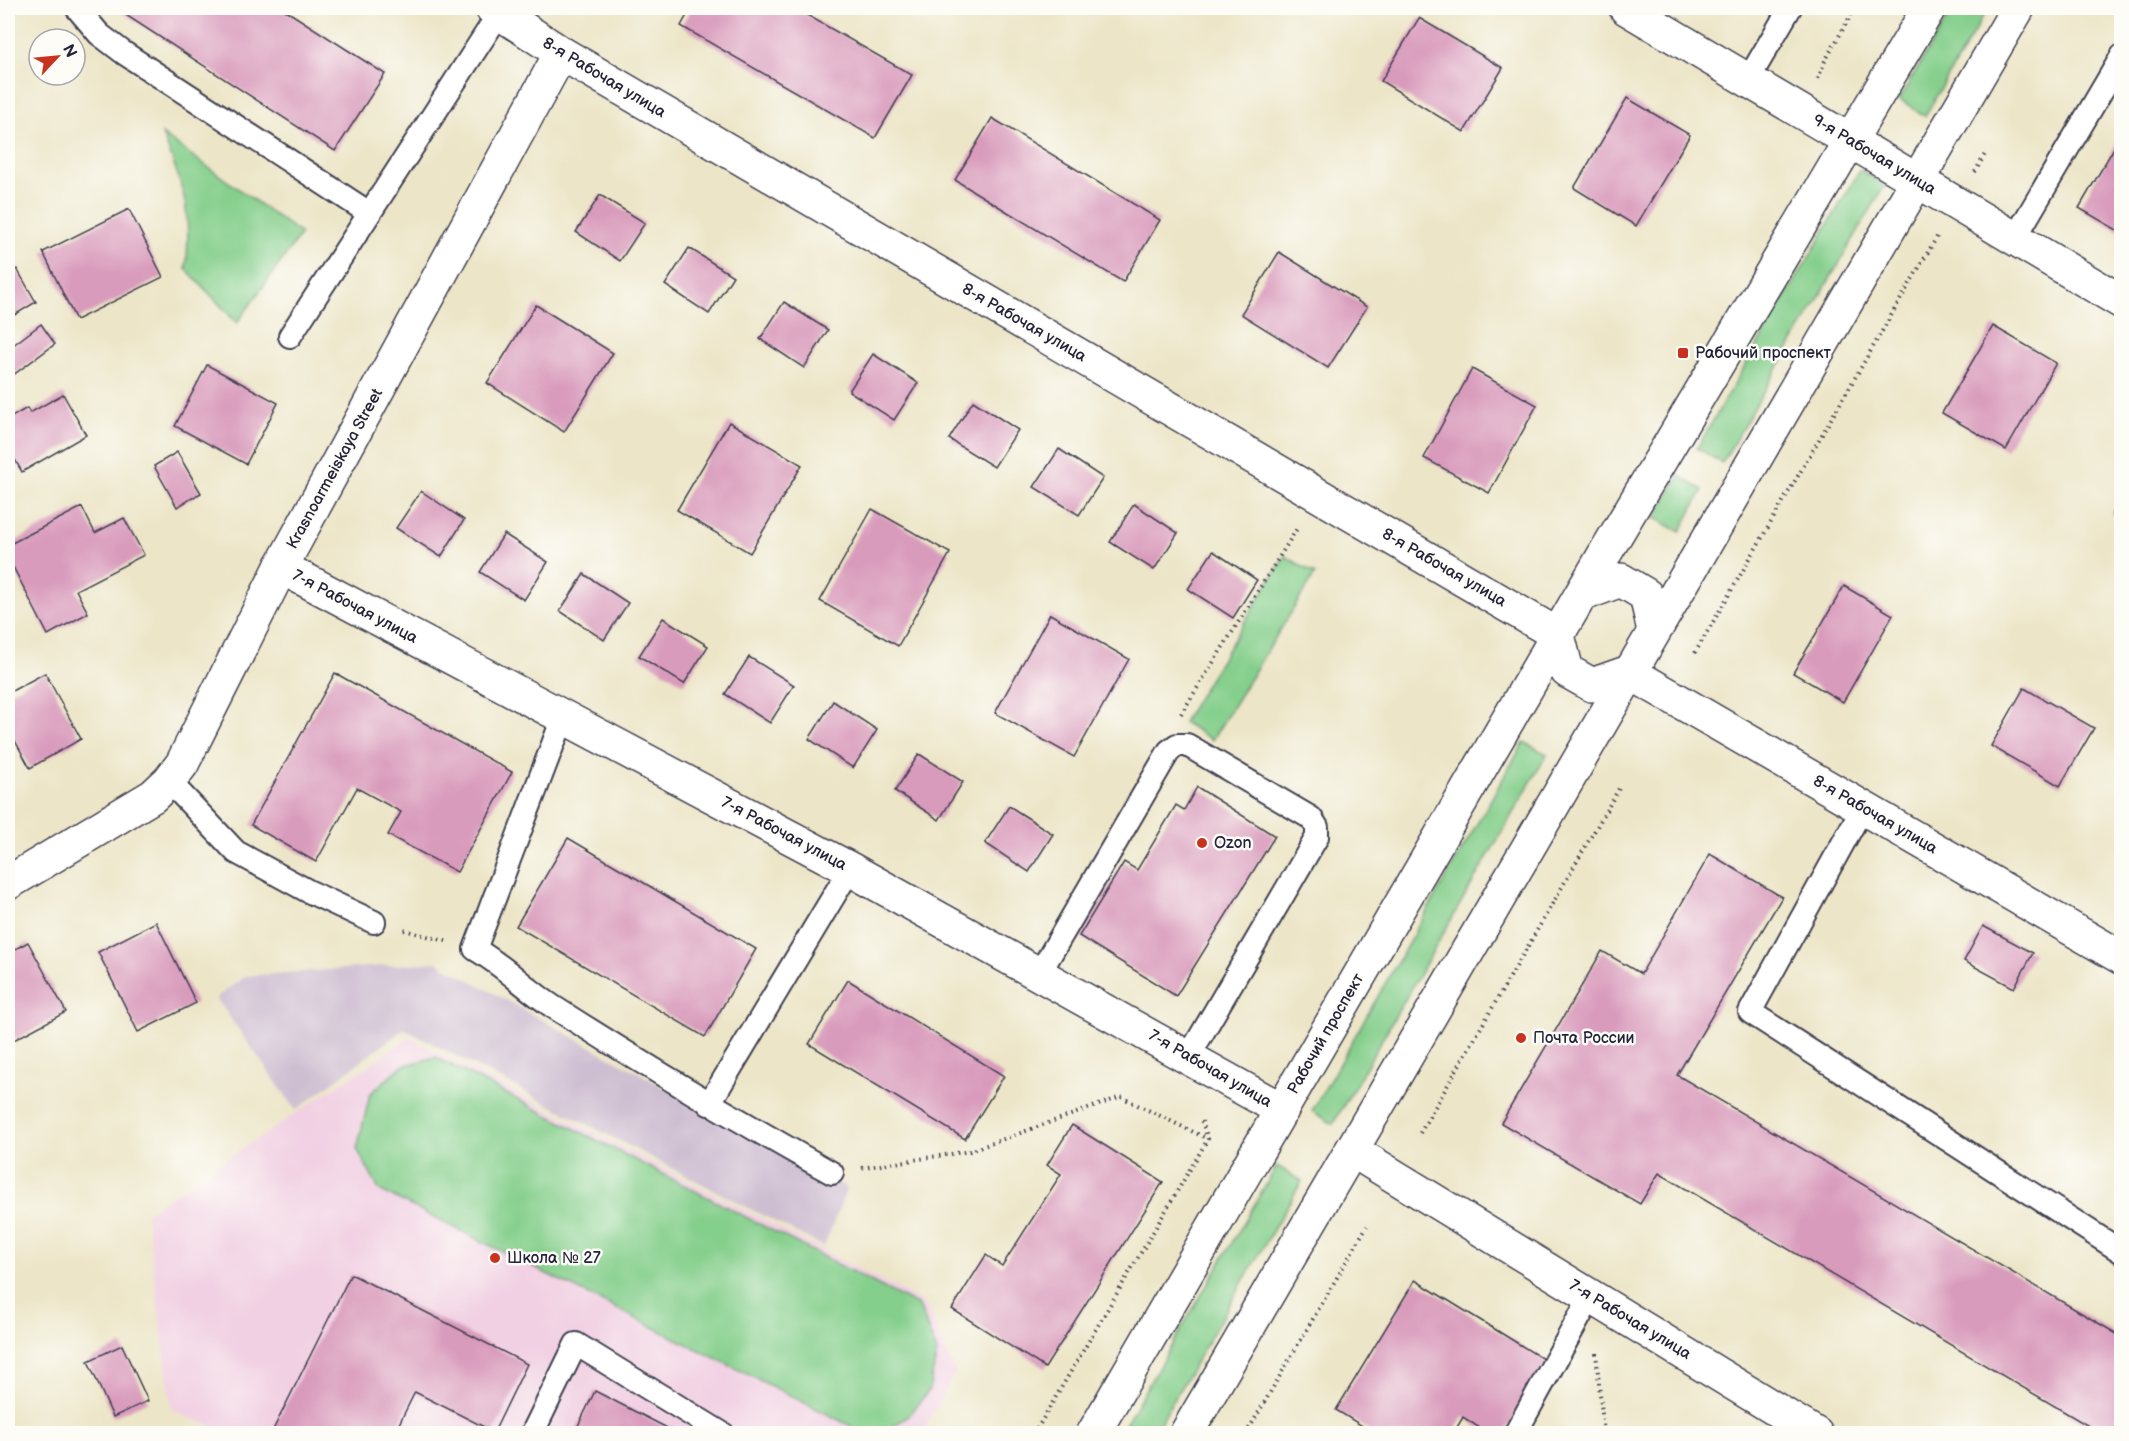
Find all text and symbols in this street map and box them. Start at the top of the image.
north arrow [27,27,87,87]
street label: 8-я Рабочая улица [539,34,669,123]
text: N [58,42,80,61]
street label: 9-я Рабочая улица [1809,111,1939,200]
street label: 8-я Рабочая улица [959,280,1090,367]
place label: Рабочий проспект [1695,344,1832,363]
marker: Рабочий проспект [1676,346,1690,360]
street label: Krasnoarmeiskaya Street [283,385,387,553]
street label: 8-я Рабочая улица [1379,525,1510,612]
street label: 7-я Рабочая улица [289,566,421,648]
street label: 8-я Рабочая улица [1810,772,1941,859]
street label: 7-я Рабочая улица [718,793,850,875]
place label: Ozon [1214,834,1252,853]
marker: Ozon [1195,836,1209,850]
street label: Рабочий проспект [1284,970,1368,1098]
street label: 7-я Рабочая улица [1145,1026,1275,1112]
place label: Почта России [1533,1029,1635,1048]
marker: Почта России [1514,1031,1528,1045]
place label: Школа № 27 [507,1249,601,1268]
marker: Школа № 27 [488,1251,502,1265]
street label: 7-я Рабочая улица [1566,1276,1695,1364]

